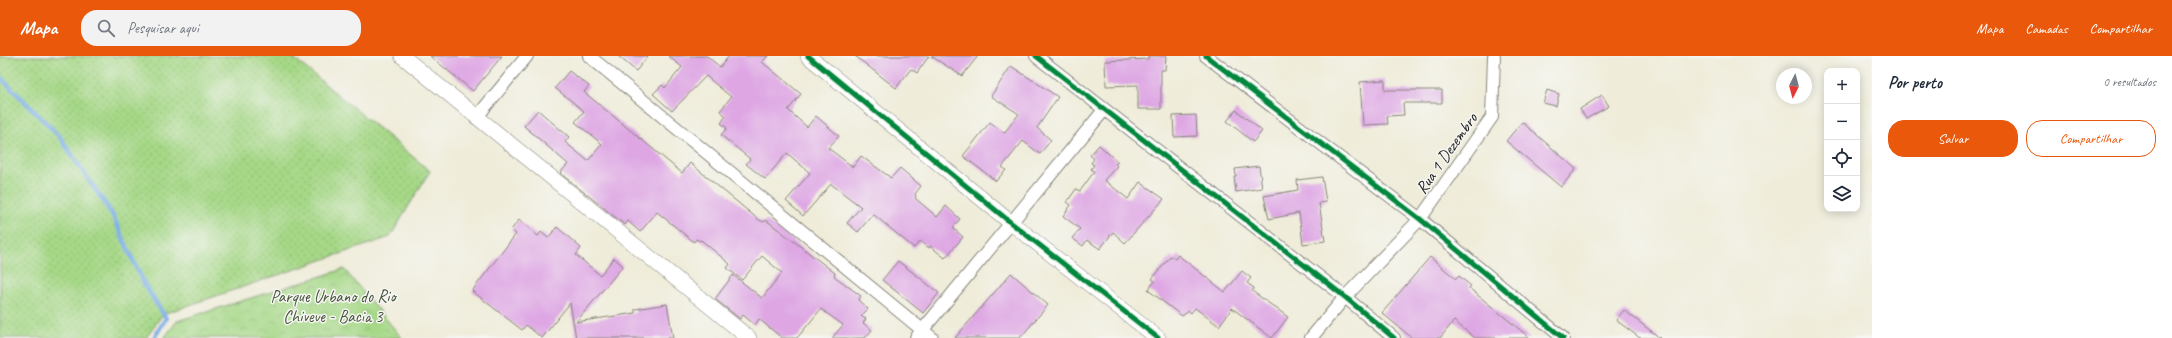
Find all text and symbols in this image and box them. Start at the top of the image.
search box [81,10,361,46]
text: Mapa [20,16,57,40]
icon: search [95,17,117,39]
text: Pesquisar aqui [127,19,199,38]
text: Mapa [1976,20,2003,37]
text: Camadas [2025,20,2068,37]
text: Compartilhar [2090,20,2152,37]
north arrow [1776,68,1812,104]
map controls [1824,68,1860,212]
button: + [1824,68,1860,104]
text: Por perto [1888,72,1942,93]
text: 0 resultados [2103,74,2156,90]
button: − [1824,104,1860,140]
street label: Rua 1 Dezembro [1411,108,1483,198]
button: Salvar [1888,120,2018,157]
button: Compartilhar [2026,120,2156,157]
button: locate [1824,140,1860,176]
button: layers [1824,176,1860,212]
park label: Parque Urbano do Rio Chiveve - Bacia 3 [271,286,397,327]

